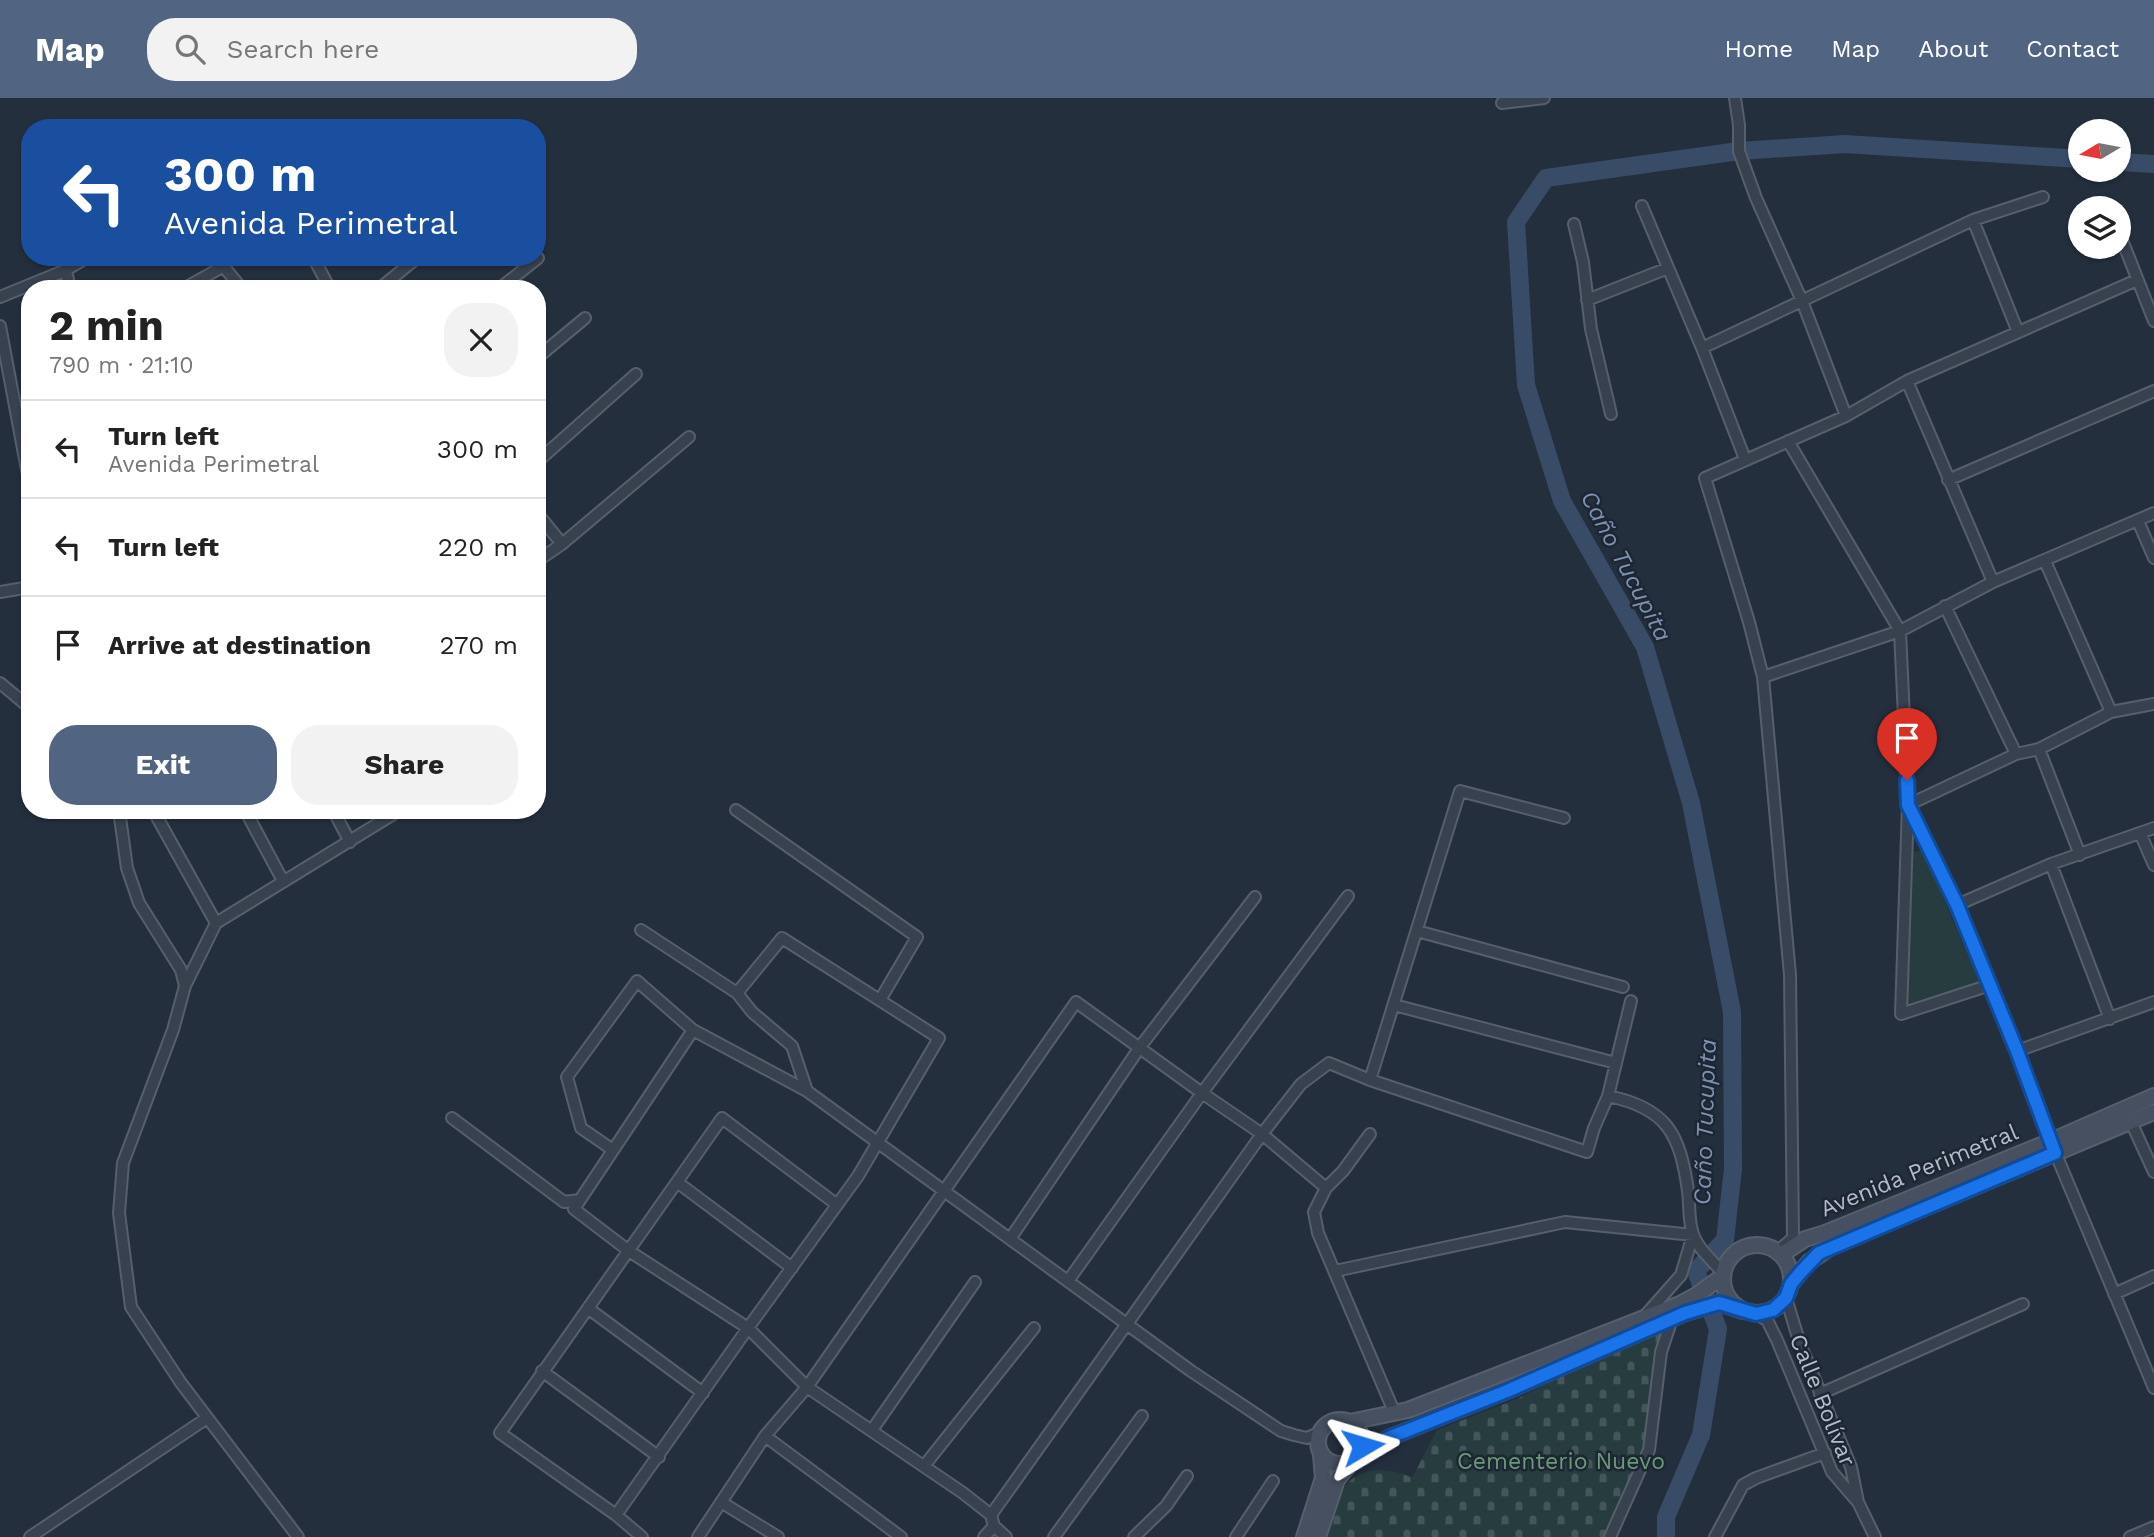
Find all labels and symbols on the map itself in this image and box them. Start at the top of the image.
north arrow [2068,119,2132,182]
water label: Caño Tucupita [1575,486,1678,646]
pin [1877,708,1937,780]
water label: Caño Tucupita [1688,1038,1722,1206]
street label: Avenida Perimetral [1816,1118,2022,1222]
street label: Calle Bolívar [1784,1330,1861,1470]
position arrow [1326,1409,1400,1483]
park label: Cementerio Nuevo [1457,1448,1665,1475]

